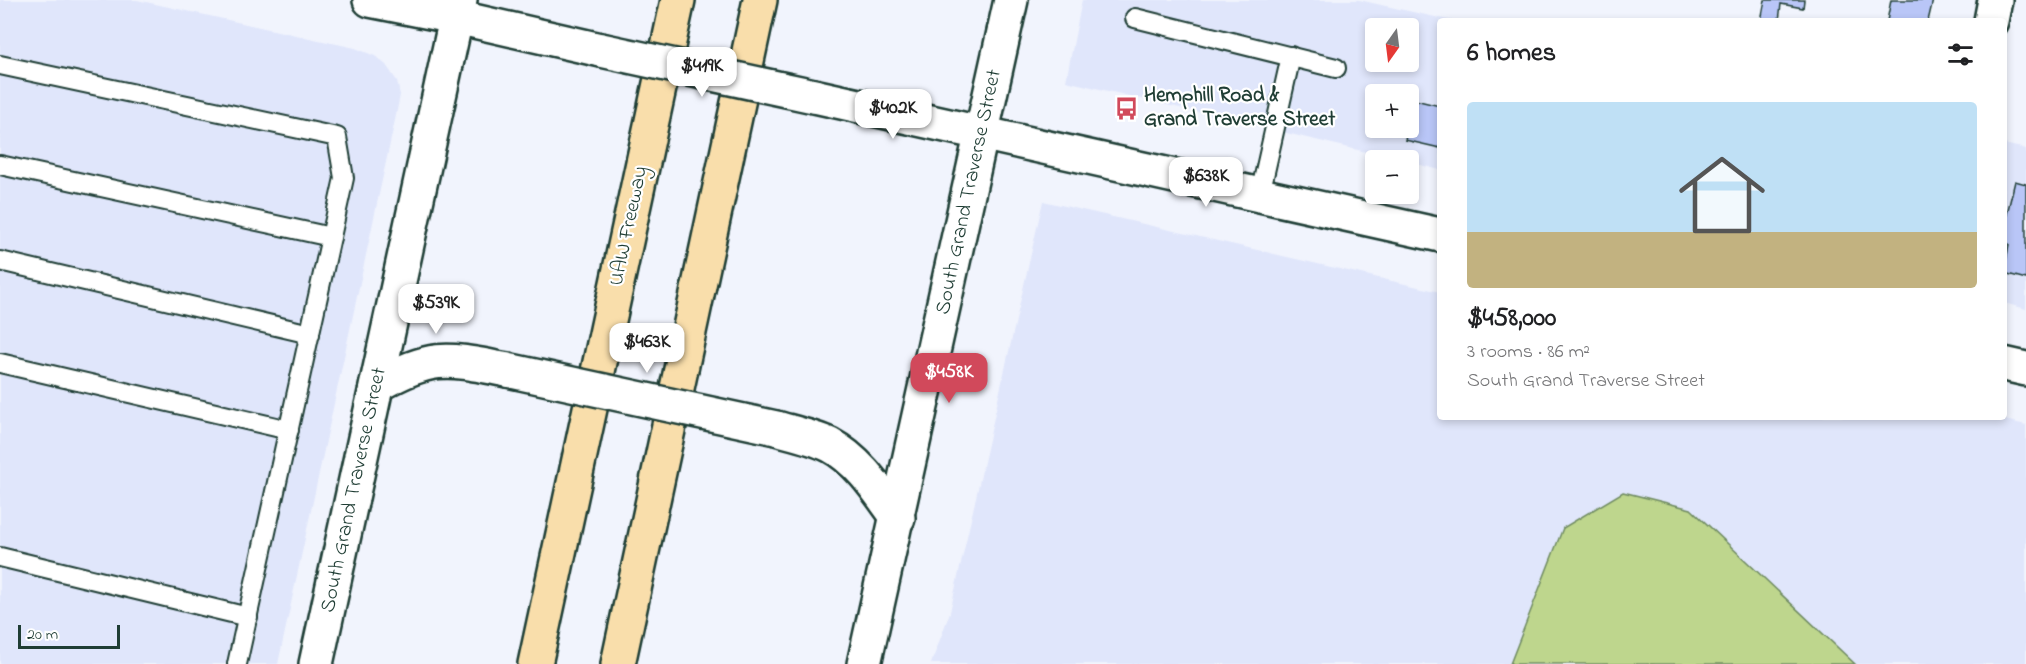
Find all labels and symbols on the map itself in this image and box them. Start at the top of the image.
north arrow [1365,18,1419,72]
pin: $419K [660,47,744,98]
street label: South Grand Traverse Street [928,67,1010,317]
place label: Hemphill Road & Grand Traverse Street [1144,81,1336,135]
pin: $402K [851,89,935,140]
bus stop icon: Hemphill Road & Grand Traverse Street [1113,95,1139,121]
pin: $638K [1164,157,1248,208]
street label: UAW Freeway [602,163,658,289]
pin: $539K [394,284,478,335]
pin: $463K [605,323,689,374]
pin: $458K [907,353,991,404]
street label: South Grand Traverse Street [313,365,395,615]
scale bar [18,622,120,650]

